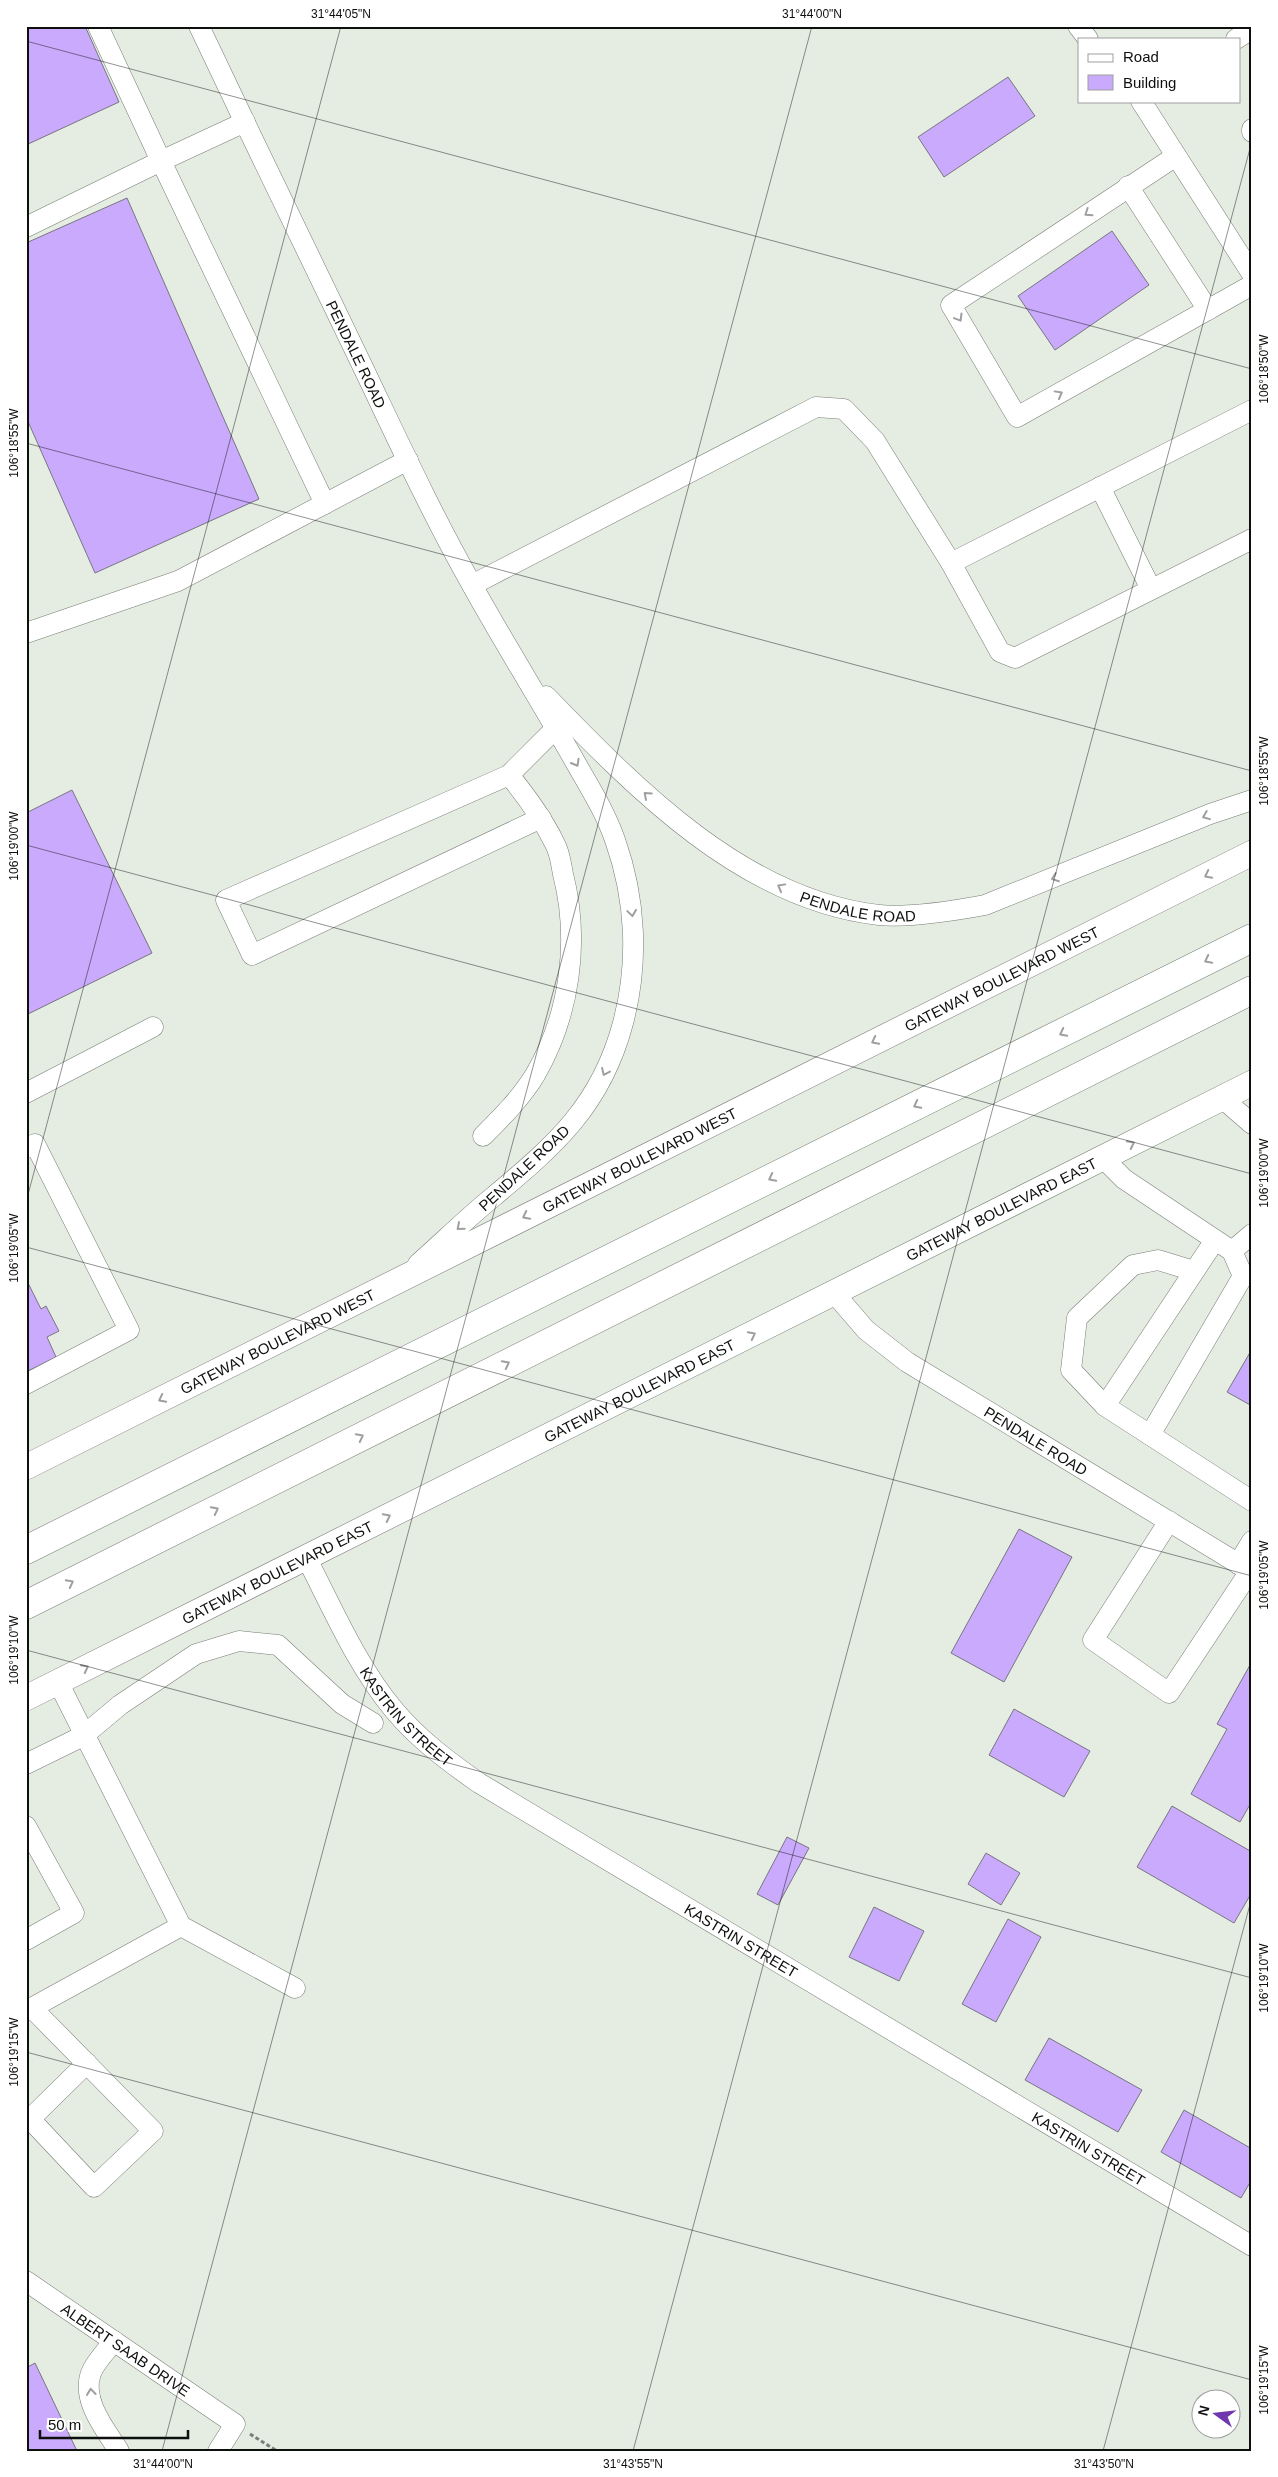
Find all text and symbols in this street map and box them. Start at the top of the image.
text: 31°44'05"N [311,7,371,21]
text: 31°44'00"N [782,7,842,21]
legend [1078,38,1240,102]
text: Road [1123,48,1159,65]
text: Building [1123,74,1176,91]
one-way arrow [1084,207,1093,216]
street label: PENDALE ROAD [323,298,390,411]
one-way arrow [953,313,963,322]
text: 106°18'50"W [1257,334,1271,404]
one-way arrow [1054,390,1063,400]
text: 106°18'55"W [7,408,21,478]
text: 106°18'55"W [1257,736,1271,806]
one-way arrow [569,757,579,766]
one-way arrow [643,792,652,801]
one-way arrow [1202,810,1211,820]
text: 106°19'00"W [7,811,21,881]
one-way arrow [1204,869,1213,879]
one-way arrow [1052,872,1060,882]
one-way arrow [777,883,786,893]
street label: PENDALE ROAD [798,887,916,924]
one-way arrow [626,910,637,918]
street label: GATEWAY BOULEVARD WEST [901,923,1102,1034]
one-way arrow [1204,954,1213,964]
one-way arrow [1059,1026,1068,1037]
one-way arrow [871,1035,880,1046]
one-way arrow [601,1066,611,1075]
one-way arrow [913,1099,922,1109]
street label: GATEWAY BOULEVARD WEST [539,1104,739,1216]
street label: PENDALE ROAD [475,1122,573,1214]
text: 106°19'00"W [1257,1138,1271,1208]
one-way arrow [1126,1140,1135,1150]
street label: GATEWAY BOULEVARD EAST [903,1154,1099,1264]
one-way arrow [768,1172,777,1182]
one-way arrow [522,1210,531,1220]
text: 106°19'05"W [7,1213,21,1283]
one-way arrow [456,1222,465,1231]
street label: GATEWAY BOULEVARD WEST [177,1285,377,1397]
one-way arrow [746,1331,755,1341]
street label: GATEWAY BOULEVARD EAST [541,1335,737,1445]
one-way arrow [500,1361,509,1371]
one-way arrow [158,1393,167,1403]
street label: PENDALE ROAD [981,1403,1091,1478]
one-way arrow [355,1433,364,1443]
one-way arrow [210,1506,219,1516]
one-way arrow [382,1513,391,1523]
street label: GATEWAY BOULEVARD EAST [179,1517,375,1627]
text: 106°19'05"W [1257,1540,1271,1610]
one-way arrow [65,1579,74,1589]
text: 106°19'10"W [7,1615,21,1685]
one-way arrow [80,1664,89,1674]
street label: KASTRIN STREET [357,1664,456,1769]
street label: KASTRIN STREET [682,1900,801,1980]
text: 106°19'10"W [1257,1943,1271,2013]
text: 106°19'15"W [7,2017,21,2087]
street label: KASTRIN STREET [1029,2108,1148,2189]
street label: ALBERT SAAB DRIVE [58,2299,193,2399]
text: 106°19'15"W [1257,2345,1271,2415]
one-way arrow [86,2387,97,2395]
north arrow [1190,2390,1240,2440]
text: N [1194,2404,1212,2418]
scale bar [40,2407,188,2439]
text: 50 m [48,2416,81,2433]
text: 31°44'00"N [133,2457,193,2471]
text: 31°43'55"N [603,2457,663,2471]
text: 31°43'50"N [1074,2457,1134,2471]

